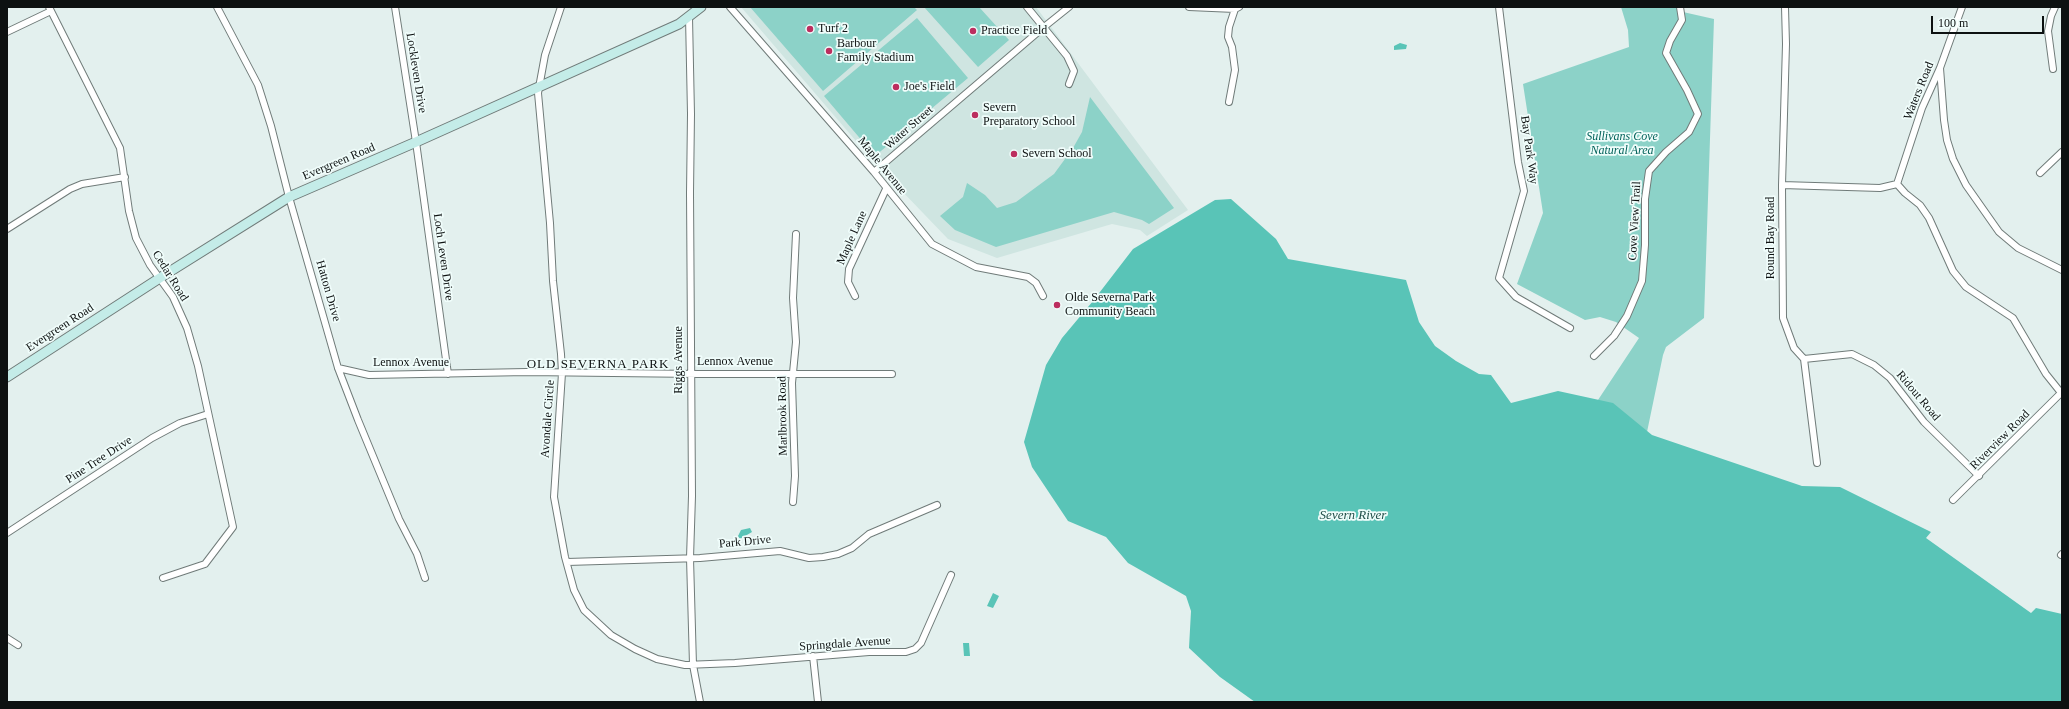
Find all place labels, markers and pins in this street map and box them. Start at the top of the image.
place label: Turf 2 [818,22,848,36]
marker: Turf 2 [805,24,815,34]
place label: Practice Field [981,24,1047,38]
marker: Practice Field [968,26,978,36]
place label: Barbour Family Stadium [837,37,914,65]
marker: Barbour Family Stadium [824,46,834,56]
place label: Joe's Field [904,80,954,94]
marker: Joe's Field [891,82,901,92]
place label: Severn Preparatory School [983,101,1075,129]
marker: Severn Preparatory School [970,110,980,120]
place label: Severn School [1022,147,1092,161]
marker: Severn School [1009,149,1019,159]
place label: Olde Severna Park Community Beach [1065,291,1155,319]
marker: Olde Severna Park Community Beach [1052,300,1062,310]

